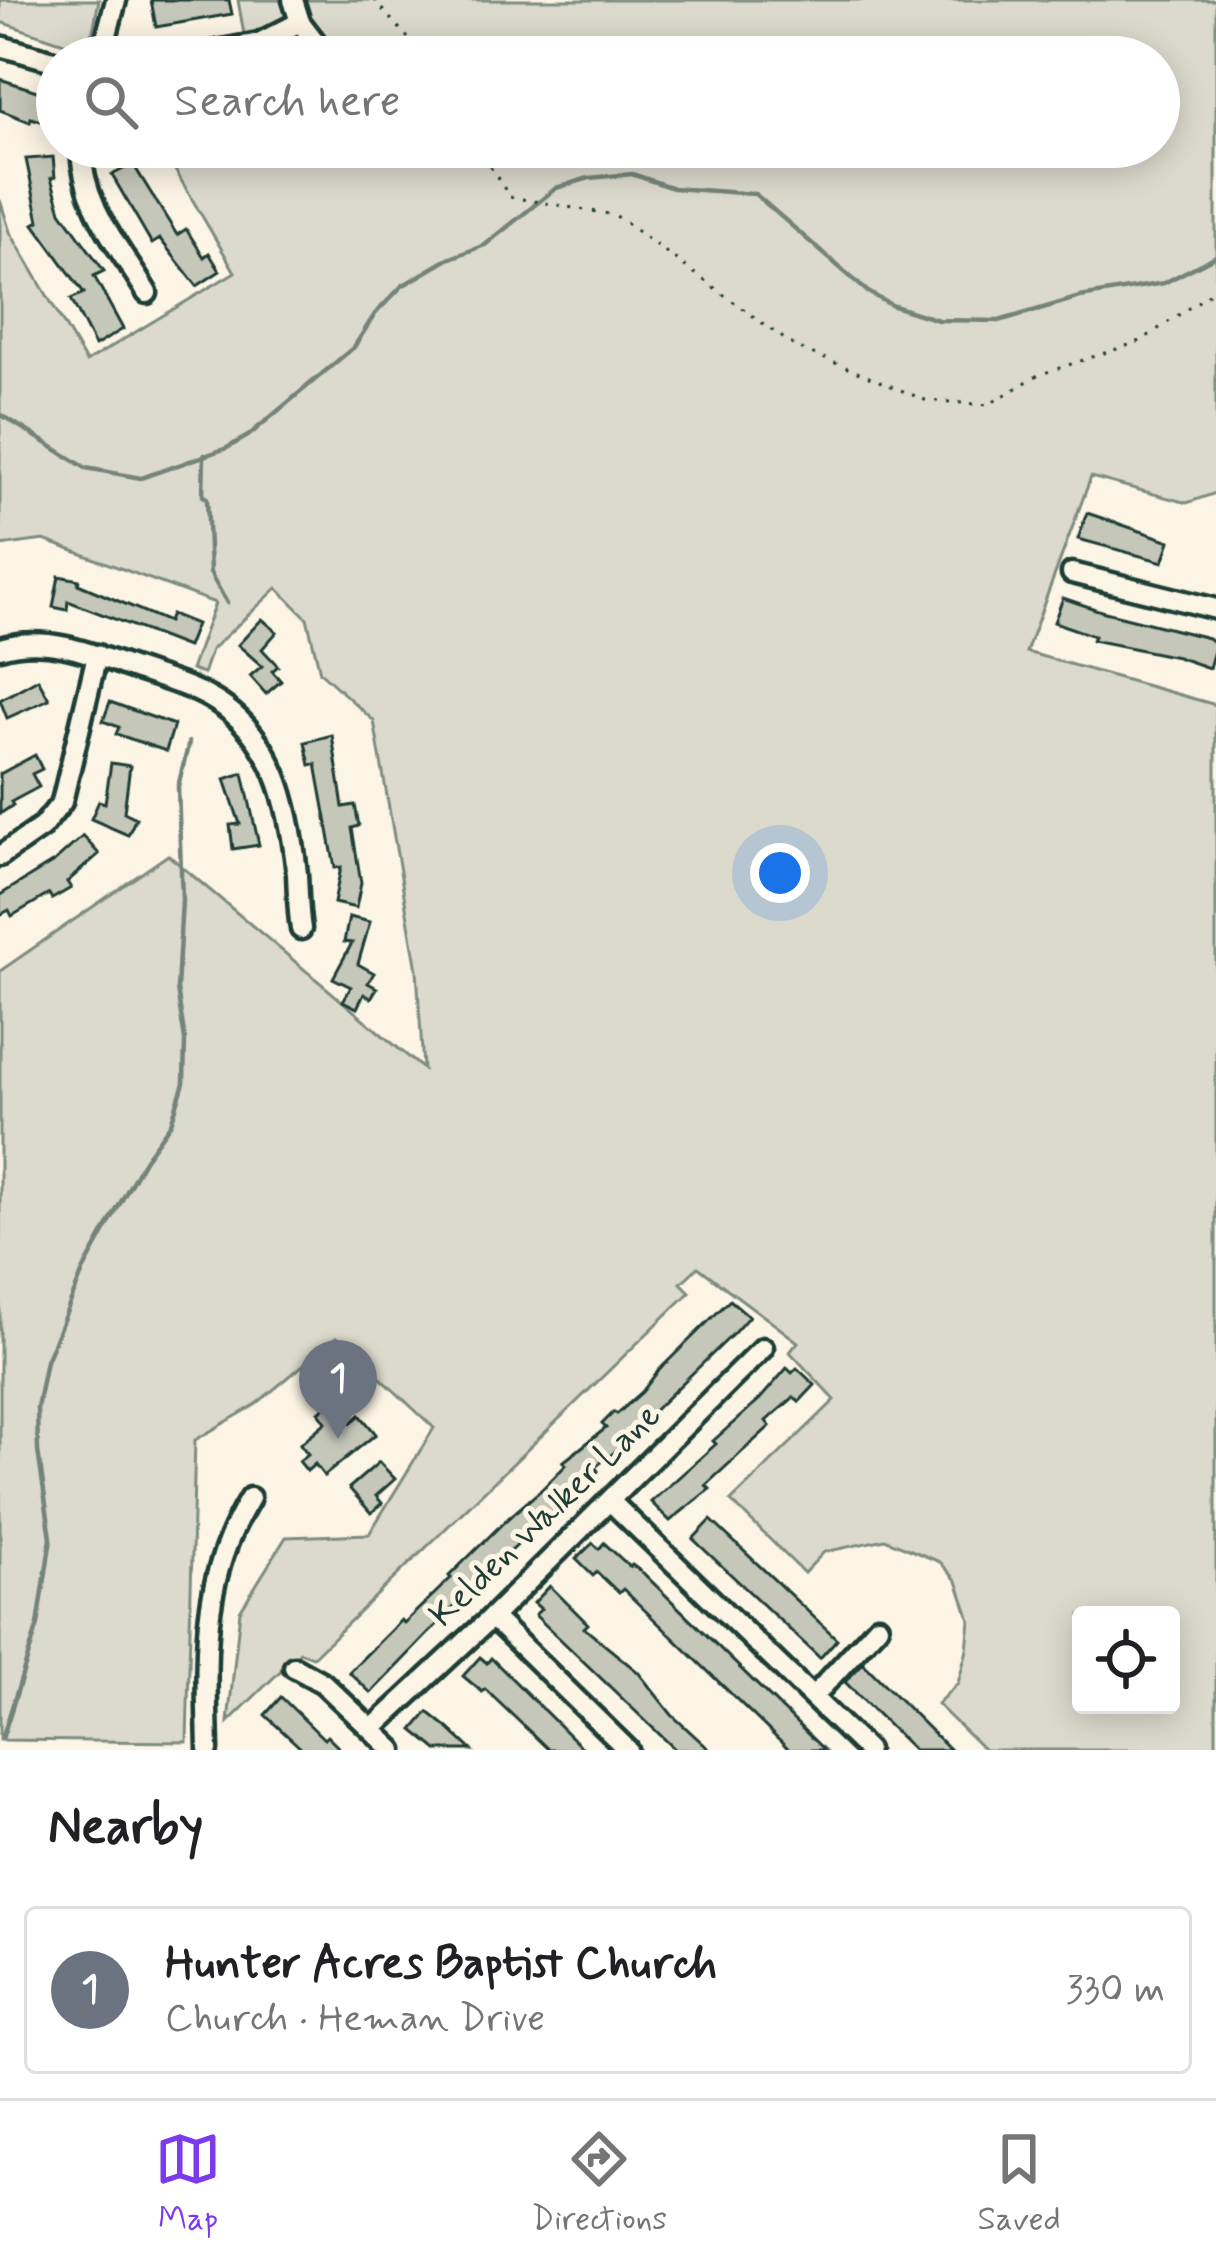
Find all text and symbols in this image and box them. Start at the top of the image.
search box [36,36,1180,168]
icon: search [78,69,144,135]
text: Search here [174,73,401,132]
your location [750,843,810,903]
pin: 1 [299,1340,377,1439]
street label: Kelden Walker Lane [420,1393,672,1639]
map controls [1072,1606,1180,1714]
button: locate [1072,1606,1180,1714]
text: Nearby [48,1795,203,1861]
text: Hunter Acres Baptist Church [165,1935,717,1994]
text: 1 [81,1965,99,2016]
text: 330 m [1066,1965,1165,2016]
text: Church · Heman Drive [165,1994,545,2045]
tab: Map [155,2126,221,2242]
tab: Directions [531,2126,667,2242]
tab: Saved [977,2126,1061,2242]

